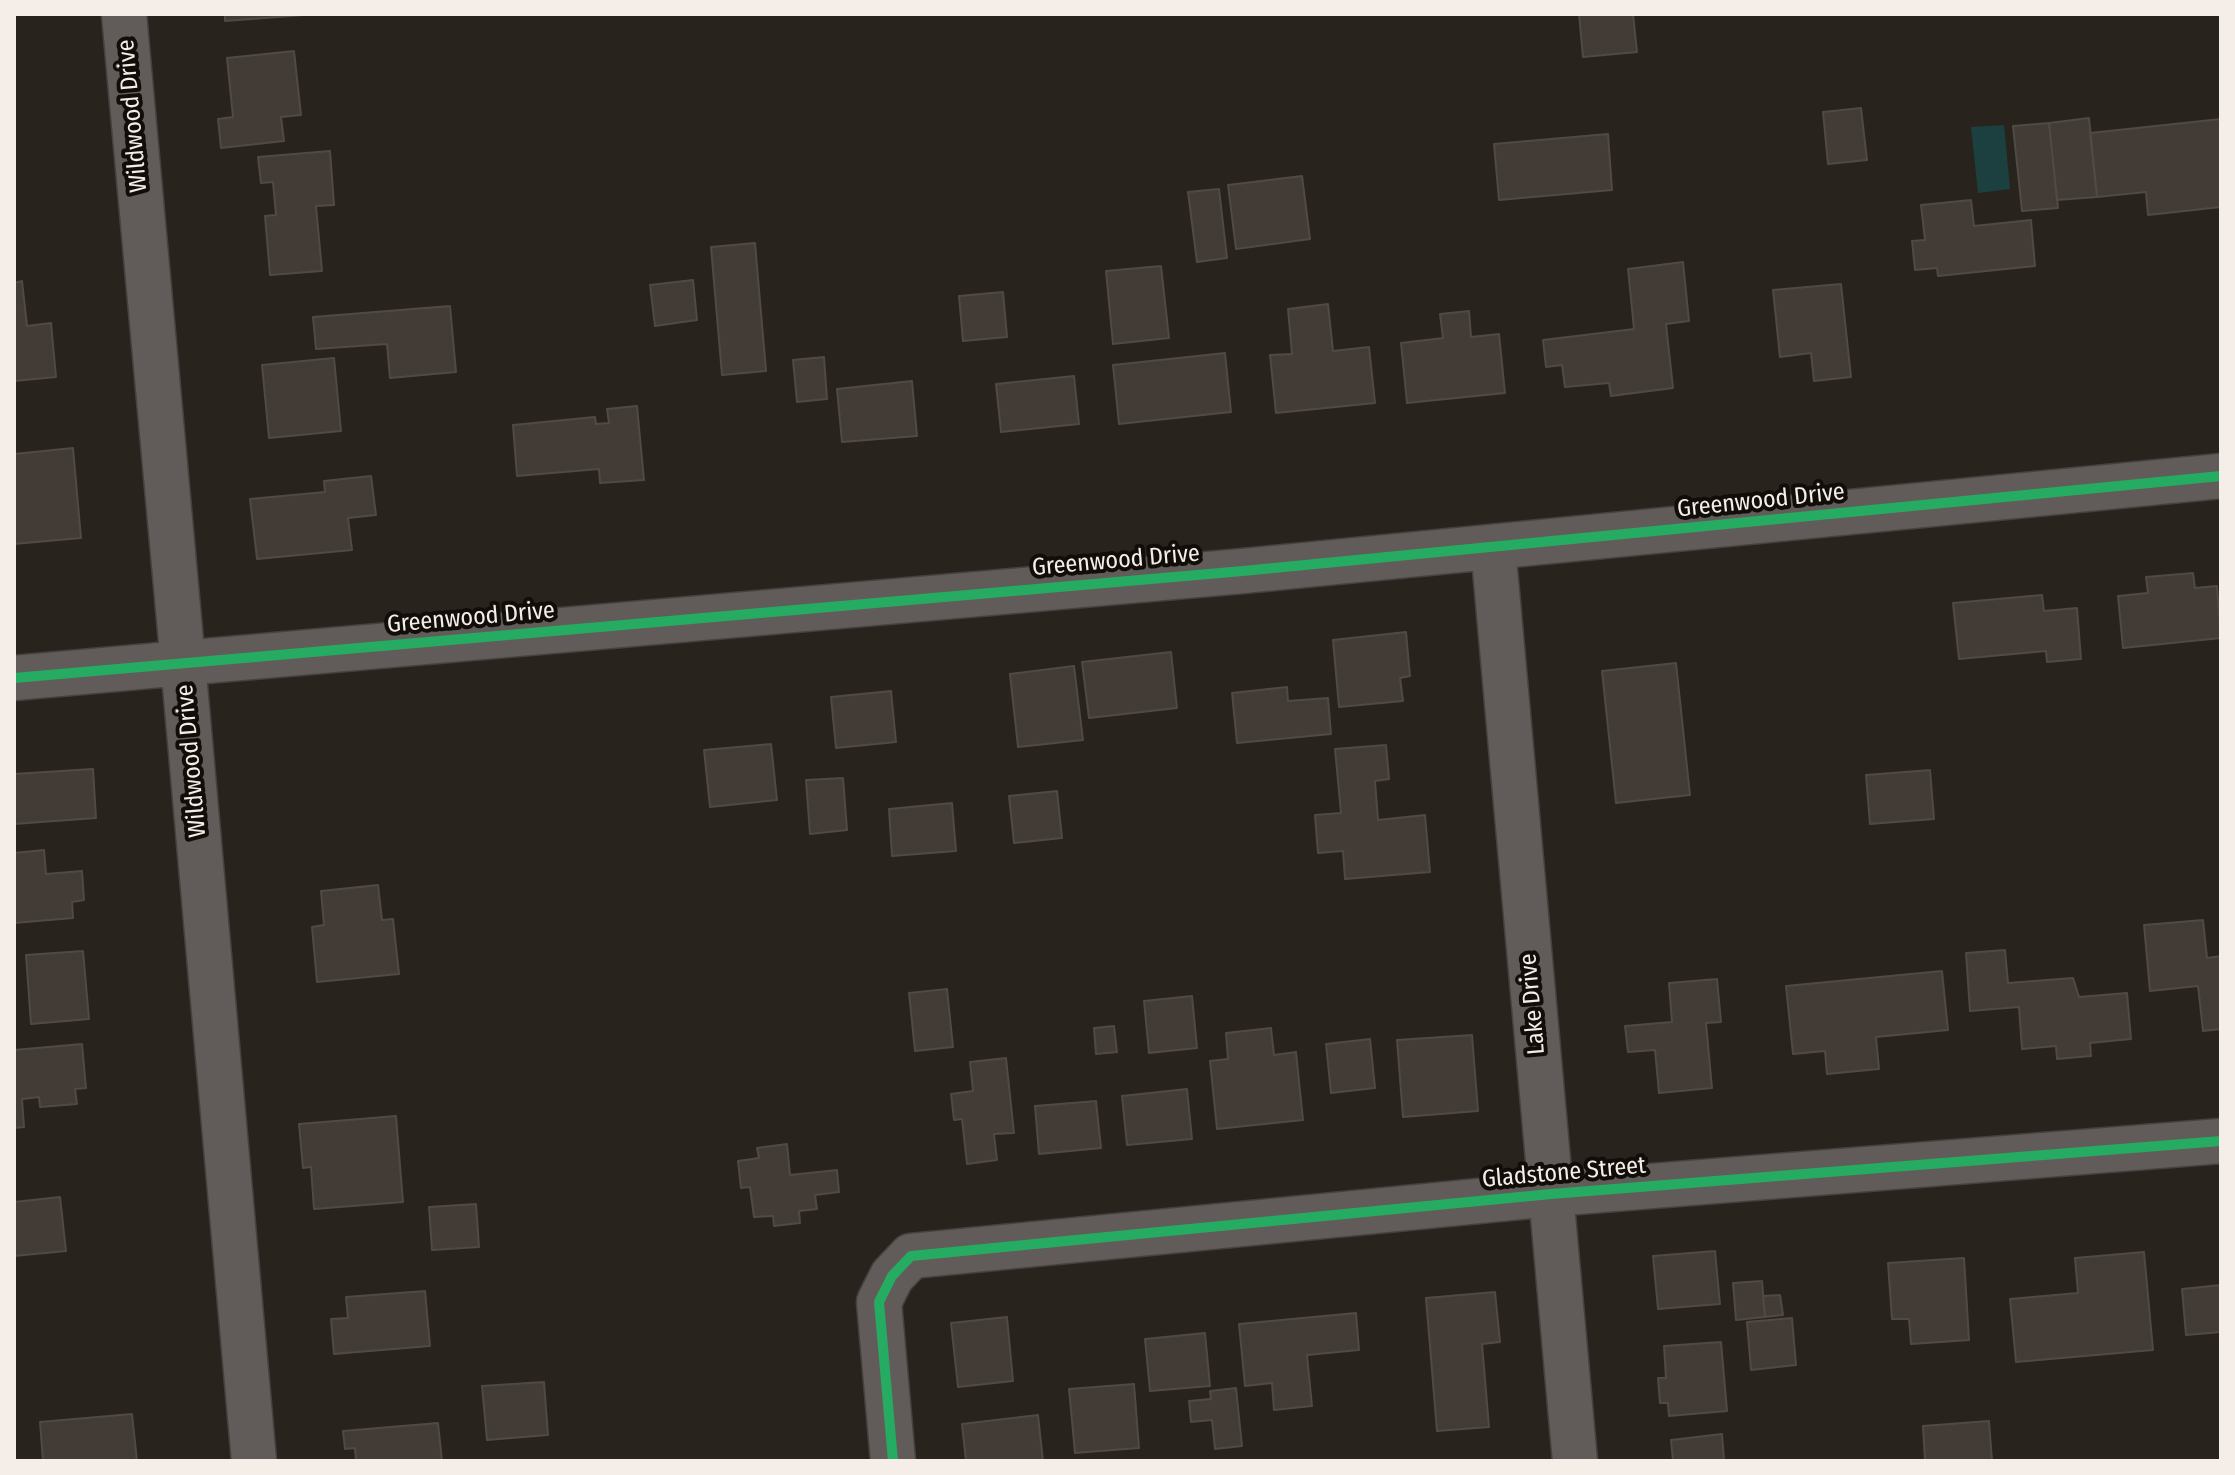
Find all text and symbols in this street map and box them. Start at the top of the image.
street label: Wildwood Drive [112,38,154,194]
street label: Greenwood Drive [1676,478,1846,524]
street label: Greenwood Drive [1031,539,1201,583]
street label: Greenwood Drive [386,596,556,640]
street label: Wildwood Drive [171,683,213,839]
street label: Lake Drive [1514,952,1552,1056]
street label: Gladstone Street [1481,1152,1647,1194]

